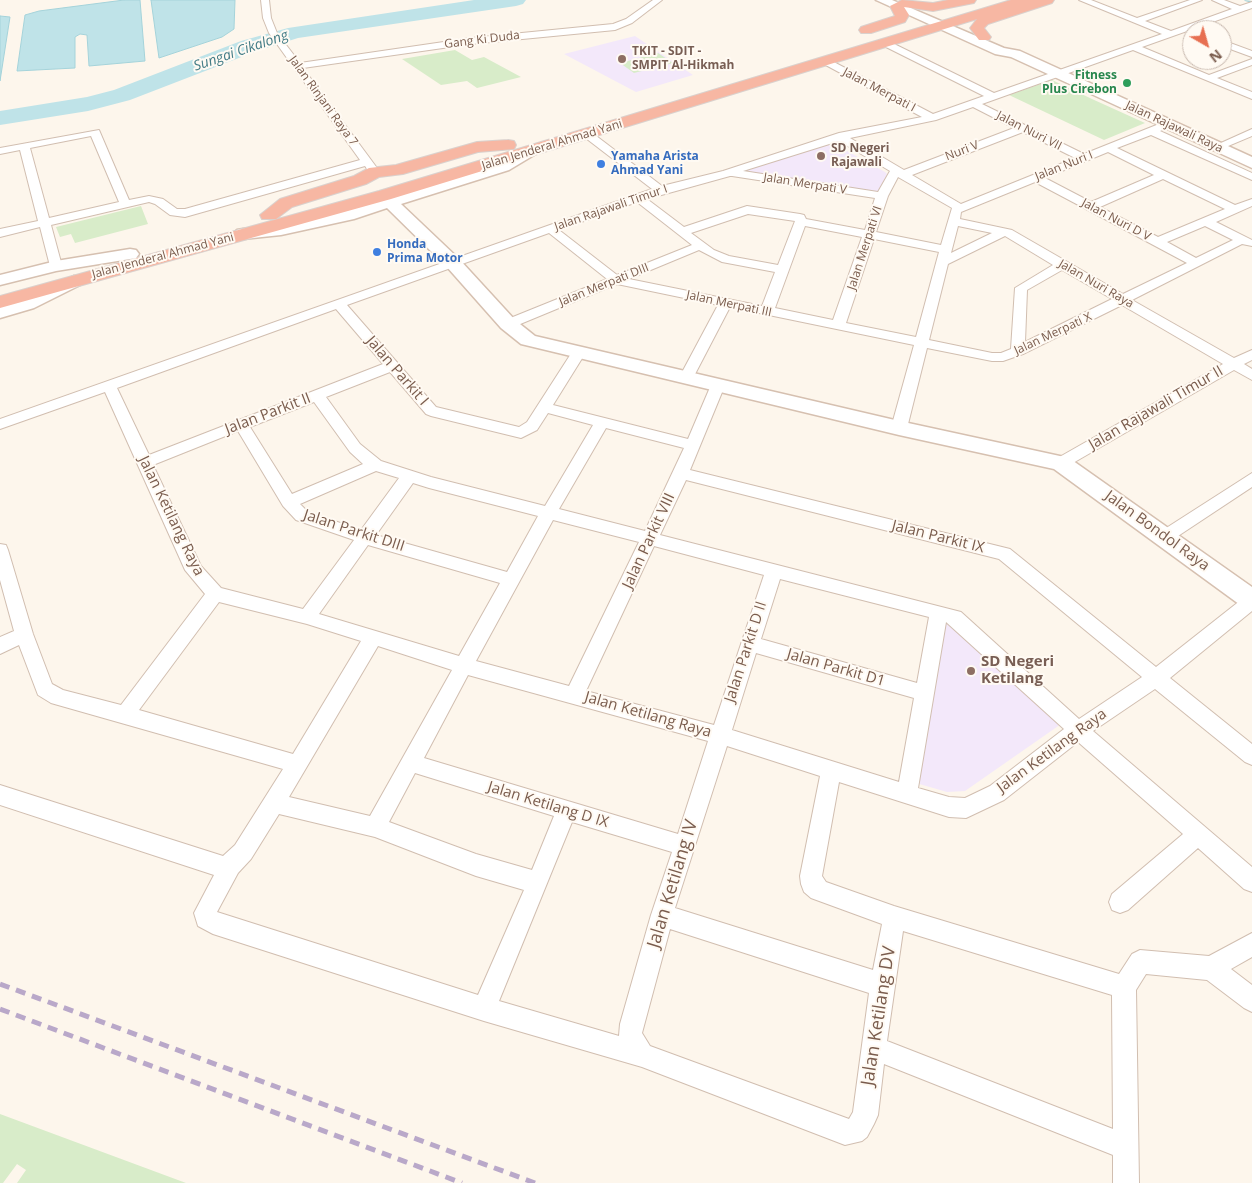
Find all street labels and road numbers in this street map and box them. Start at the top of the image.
street label: Gang Ki Duda [443,28,521,52]
street label: Jalan Rinjani Raya 7 [285,53,361,149]
street label: Jalan Merpati I [840,65,918,115]
street label: Jalan Rajawali Raya [1123,98,1225,156]
street label: Jalan Nuri VII [994,108,1064,154]
street label: Jalan Jenderal Ahmad Yani [480,117,624,173]
street label: Nuri V [943,138,981,164]
street label: Jalan Nuri I [1033,148,1095,184]
street label: Jalan Merpati V [762,170,848,198]
street label: Jalan Rajawali Timur I [553,182,669,234]
street label: Jalan Nuri D V [1079,196,1153,244]
street label: Jalan Merpati VI [845,204,885,292]
street label: Jalan Jenderal Ahmad Yani [91,230,235,282]
street label: Jalan Nuri Raya [1056,257,1136,311]
street label: Jalan Merpati DIII [557,260,651,310]
street label: Jalan Merpati III [685,288,773,320]
street label: Jalan Merpati X [1012,310,1094,358]
street label: Jalan Parkit I [362,333,432,409]
street label: Jalan Rajawali Timur II [1086,362,1226,454]
street label: Jalan Parkit II [223,389,313,439]
street label: Jalan Ketilang Raya [134,453,208,579]
street label: Jalan Bondol Raya [1101,487,1213,575]
street label: Jalan Parkit VIII [619,490,679,592]
street label: Jalan Parkit DIII [301,506,407,556]
street label: Jalan Parkit IX [890,517,986,557]
street label: Jalan Parkit D II [721,599,771,705]
street label: Jalan Parkit D1 [785,645,887,691]
street label: Jalan Ketilang Raya [582,688,714,742]
street label: Jalan Ketilang Raya [994,705,1110,797]
street label: Jalan Ketilang D IX [485,778,611,832]
street label: Jalan Ketilang IV [643,817,703,951]
street label: Jalan Ketilang DV [857,945,901,1087]

